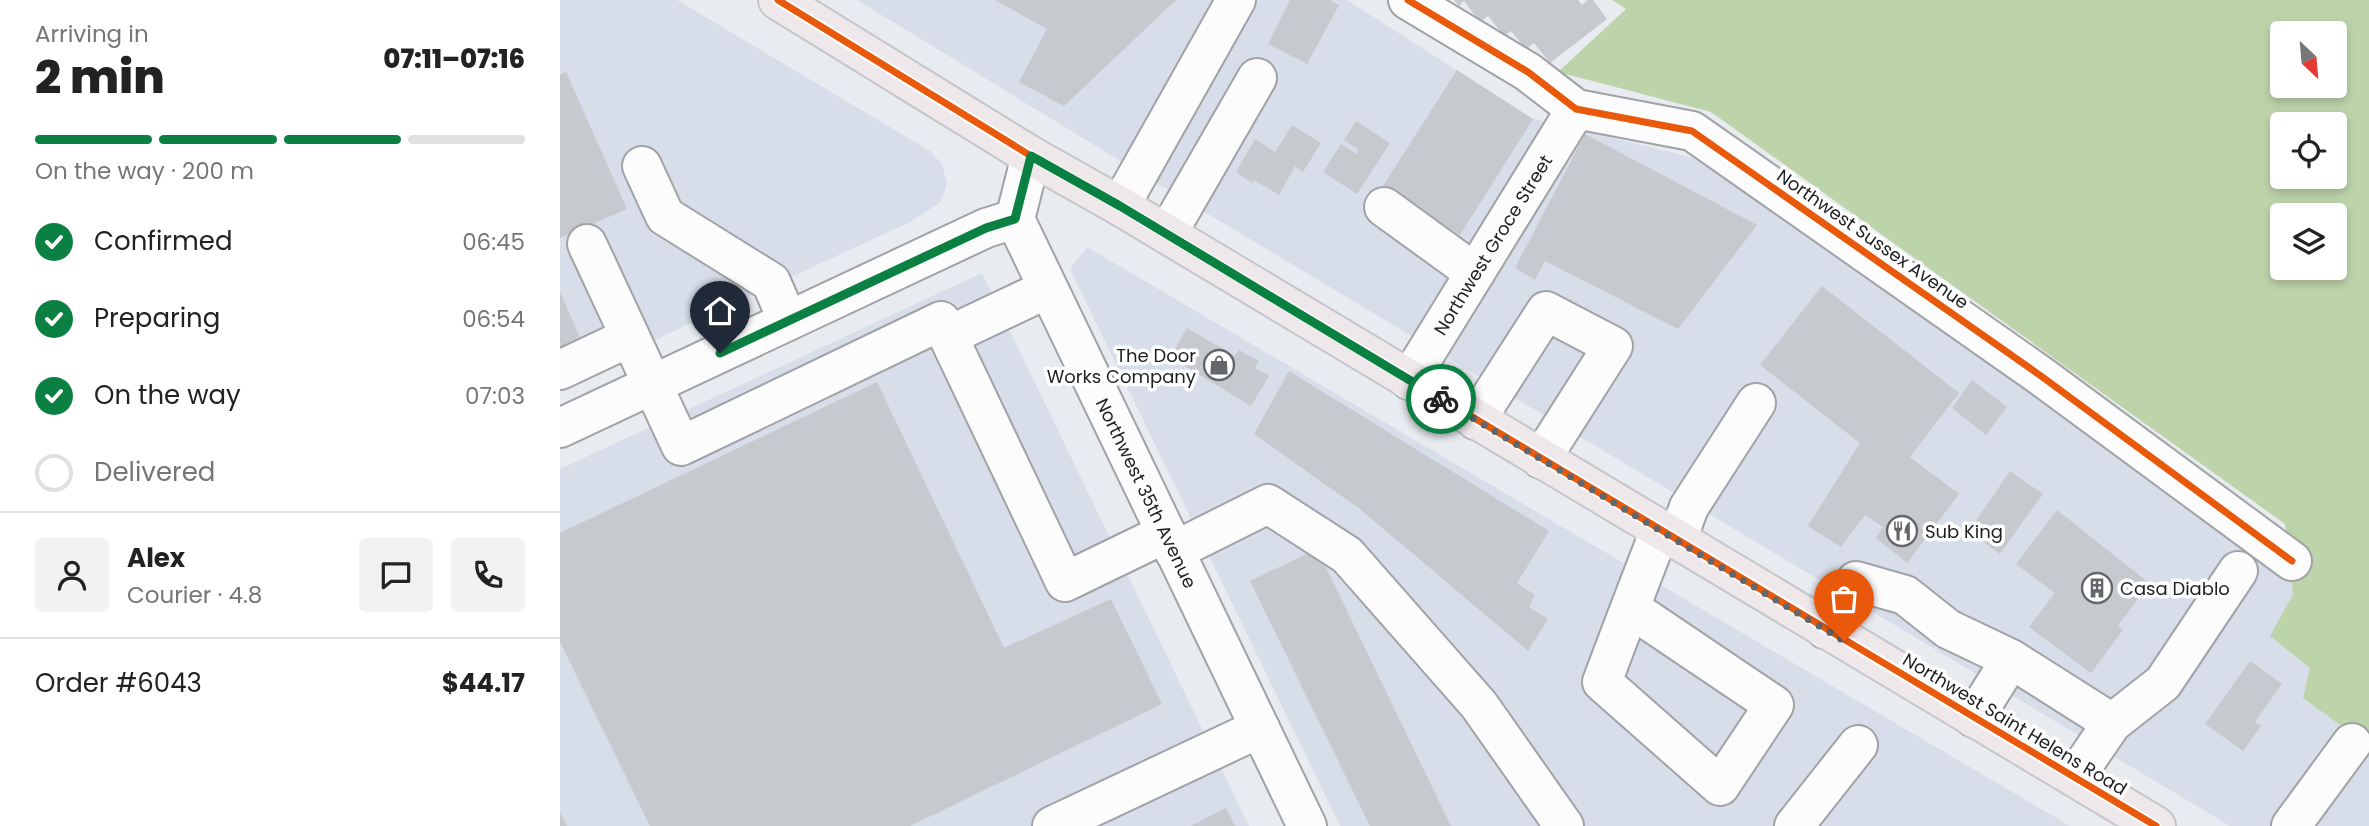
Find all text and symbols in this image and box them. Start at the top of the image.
text: Arriving in [35,18,149,50]
north arrow [2270,21,2347,98]
map controls [2270,21,2347,280]
text: 07:11–07:16 [383,41,525,77]
text: 2 min [35,45,165,109]
button: locate [2270,112,2347,189]
street label: Northwest Groce Street [1427,150,1558,340]
text: On the way · 200 m [35,155,254,187]
street label: Northwest Sussex Avenue [1772,163,1974,315]
button: layers [2270,203,2347,280]
icon: check [35,223,73,261]
text: Confirmed [94,223,232,259]
text: 06:45 [462,226,525,258]
pin [690,281,750,353]
icon: home [701,292,739,330]
icon: check [35,300,73,338]
text: Preparing [94,300,220,336]
text: 06:54 [462,303,525,335]
place label: The Door Works Company [1047,343,1196,389]
shop icon: The Door Works Company [1202,348,1236,382]
courier [1406,364,1476,434]
icon: check [35,377,73,415]
text: On the way [94,377,241,413]
text: 07:03 [465,380,525,412]
icon: bike [1422,380,1460,418]
street label: Northwest 35th Avenue [1090,394,1203,592]
text: Delivered [94,454,215,490]
restaurant icon: Sub King [1885,514,1919,548]
place label: Sub King [1925,519,2003,544]
button: person [35,538,109,612]
button: chat [359,538,433,612]
button: phone [451,538,525,612]
text: Alex [127,540,185,576]
pin [1814,569,1874,641]
building icon: Casa Diablo [2080,571,2114,605]
place label: Casa Diablo [2120,576,2230,601]
text: Courier · 4.8 [127,579,262,611]
icon: bag [1825,580,1863,618]
street label: Northwest Saint Helens Road [1898,647,2132,801]
text: Order #6043 [35,665,202,701]
text: $44.17 [442,665,525,701]

